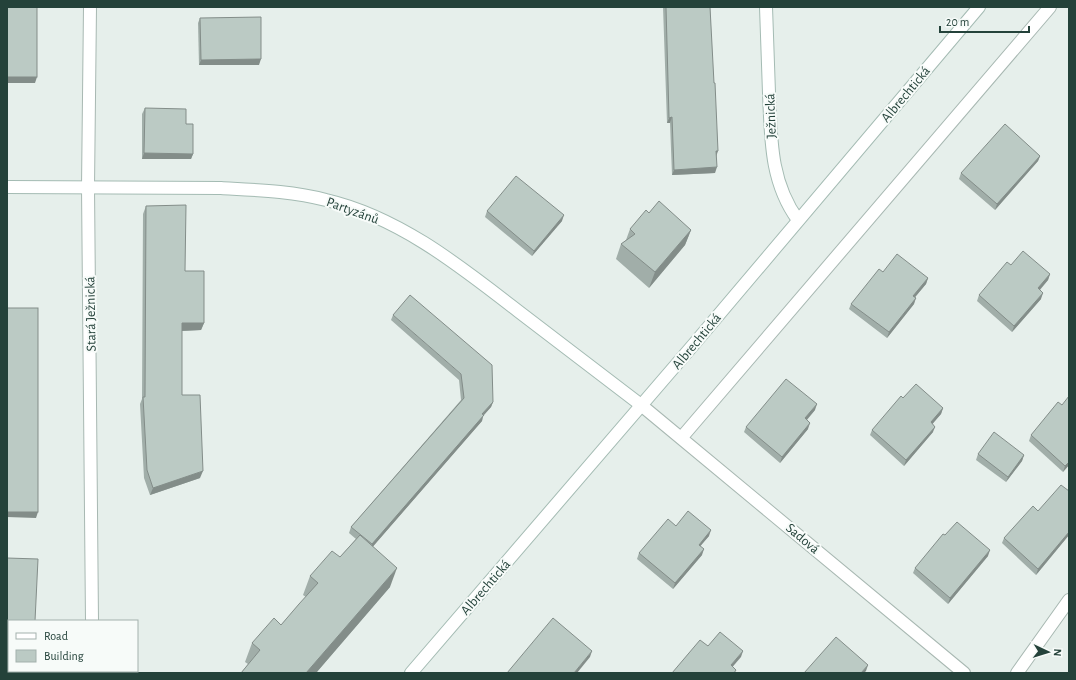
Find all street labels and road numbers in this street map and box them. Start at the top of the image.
street label: Albrechtická [879,64,933,125]
street label: Ježnická [763,93,779,139]
street label: Partyzánů [325,195,381,227]
street label: Stará Ježnická [83,276,99,352]
street label: Albrechtická [670,311,724,372]
street label: Sadová [783,521,822,557]
street label: Albrechtická [458,557,514,618]

